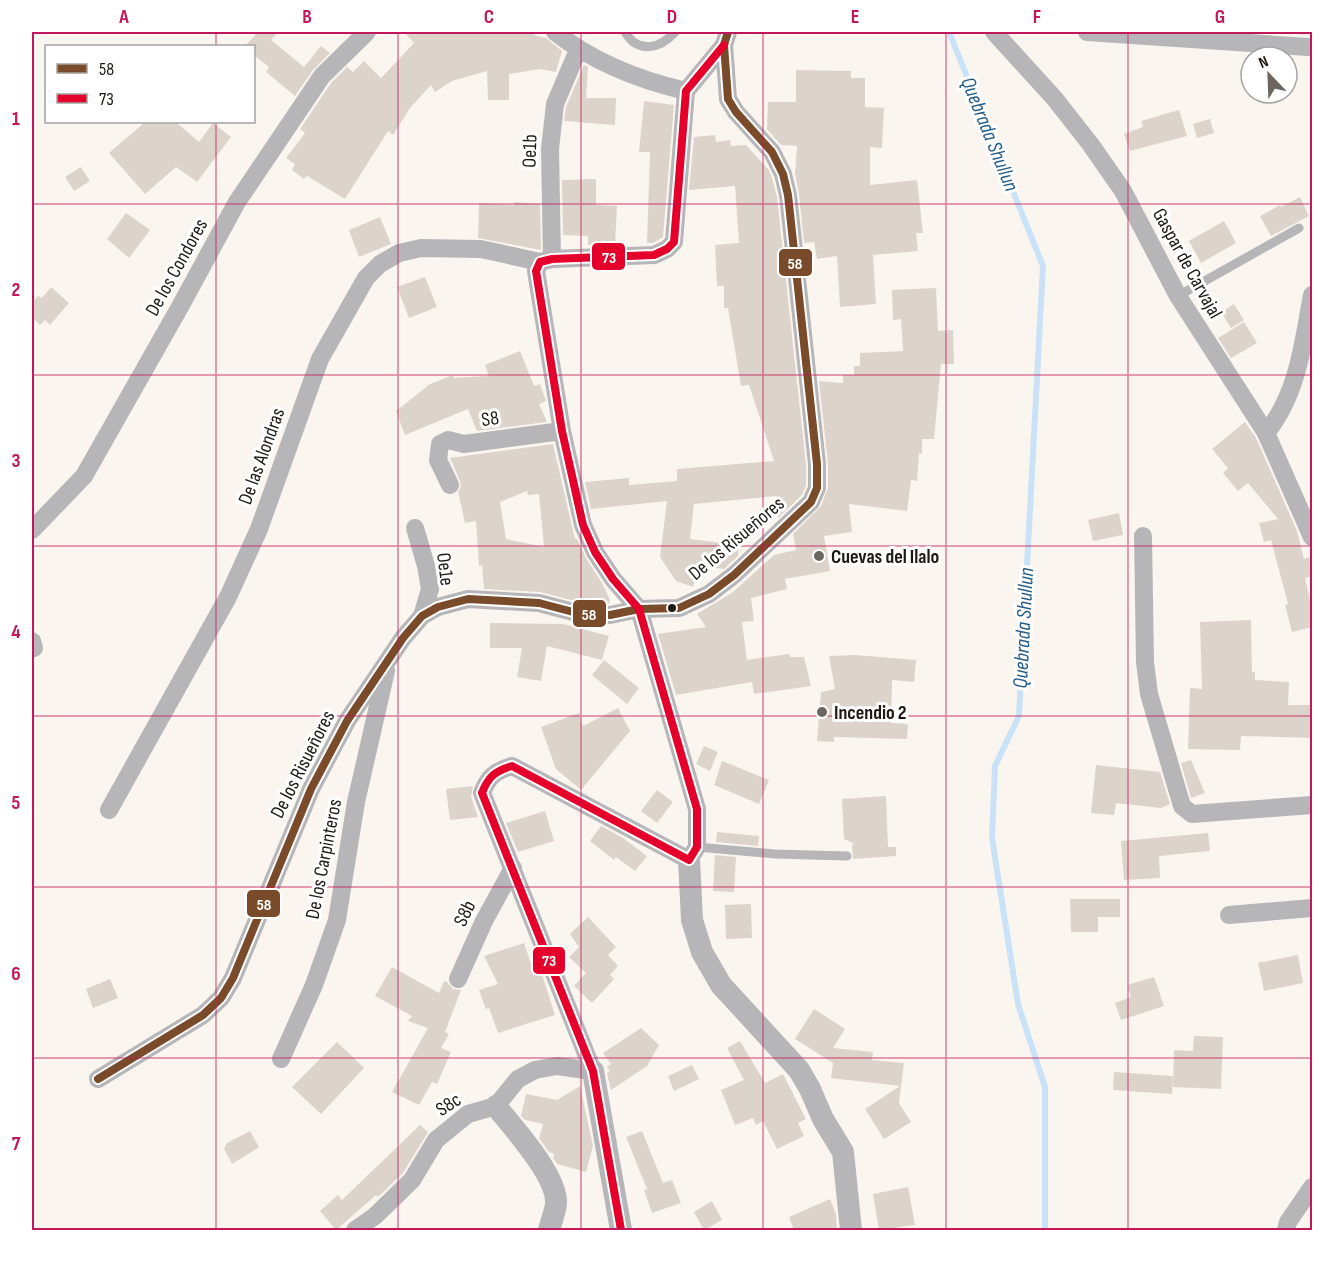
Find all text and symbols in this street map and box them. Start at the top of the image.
text: A [118,5,129,29]
text: B [302,5,312,29]
text: C [484,5,494,29]
text: D [667,5,677,29]
text: E [851,5,859,29]
text: F [1033,5,1041,29]
text: G [1215,5,1225,29]
legend [45,45,255,123]
north arrow [1239,45,1299,105]
text: N [1256,52,1271,73]
text: 58 [99,59,114,80]
water label: Quebrada Shullun [955,73,1024,195]
text: 73 [99,89,114,110]
text: 1 [12,107,20,131]
street label: Oe1b [517,134,543,168]
street label: Gaspar de Carvajal [1147,204,1227,323]
street label: De los Condores [140,215,213,320]
line badge: 73 [591,242,626,271]
line badge: 58 [778,248,813,277]
text: 73 [602,249,616,268]
text: 58 [788,255,803,274]
text: 2 [12,278,20,302]
street label: De las Alondras [233,405,290,508]
street label: S8 [480,406,500,432]
text: 3 [12,449,21,473]
street label: De los Risueñores [684,492,789,586]
place label: Cuevas del Ilalo [831,545,939,569]
marker: Cuevas del Ilalo [812,549,826,563]
street label: Oe1e [431,551,459,587]
water label: Quebrada Shullun [1008,567,1039,689]
line badge: 58 [572,599,607,628]
unlabelled marker [666,602,678,614]
text: 58 [582,606,597,625]
text: 4 [11,620,21,644]
place label: Incendio 2 [834,701,907,725]
marker: Incendio 2 [815,705,829,719]
street label: De los Risueñores [266,707,340,822]
text: 5 [12,791,21,815]
street label: De los Carpinteros [301,797,347,921]
line badge: 58 [246,889,281,918]
text: 58 [257,896,272,915]
street label: S8b [448,897,481,930]
line badge: 73 [532,946,566,975]
text: 73 [542,952,556,971]
text: 6 [11,962,21,986]
street label: S8c [431,1088,466,1122]
text: 7 [12,1132,21,1156]

